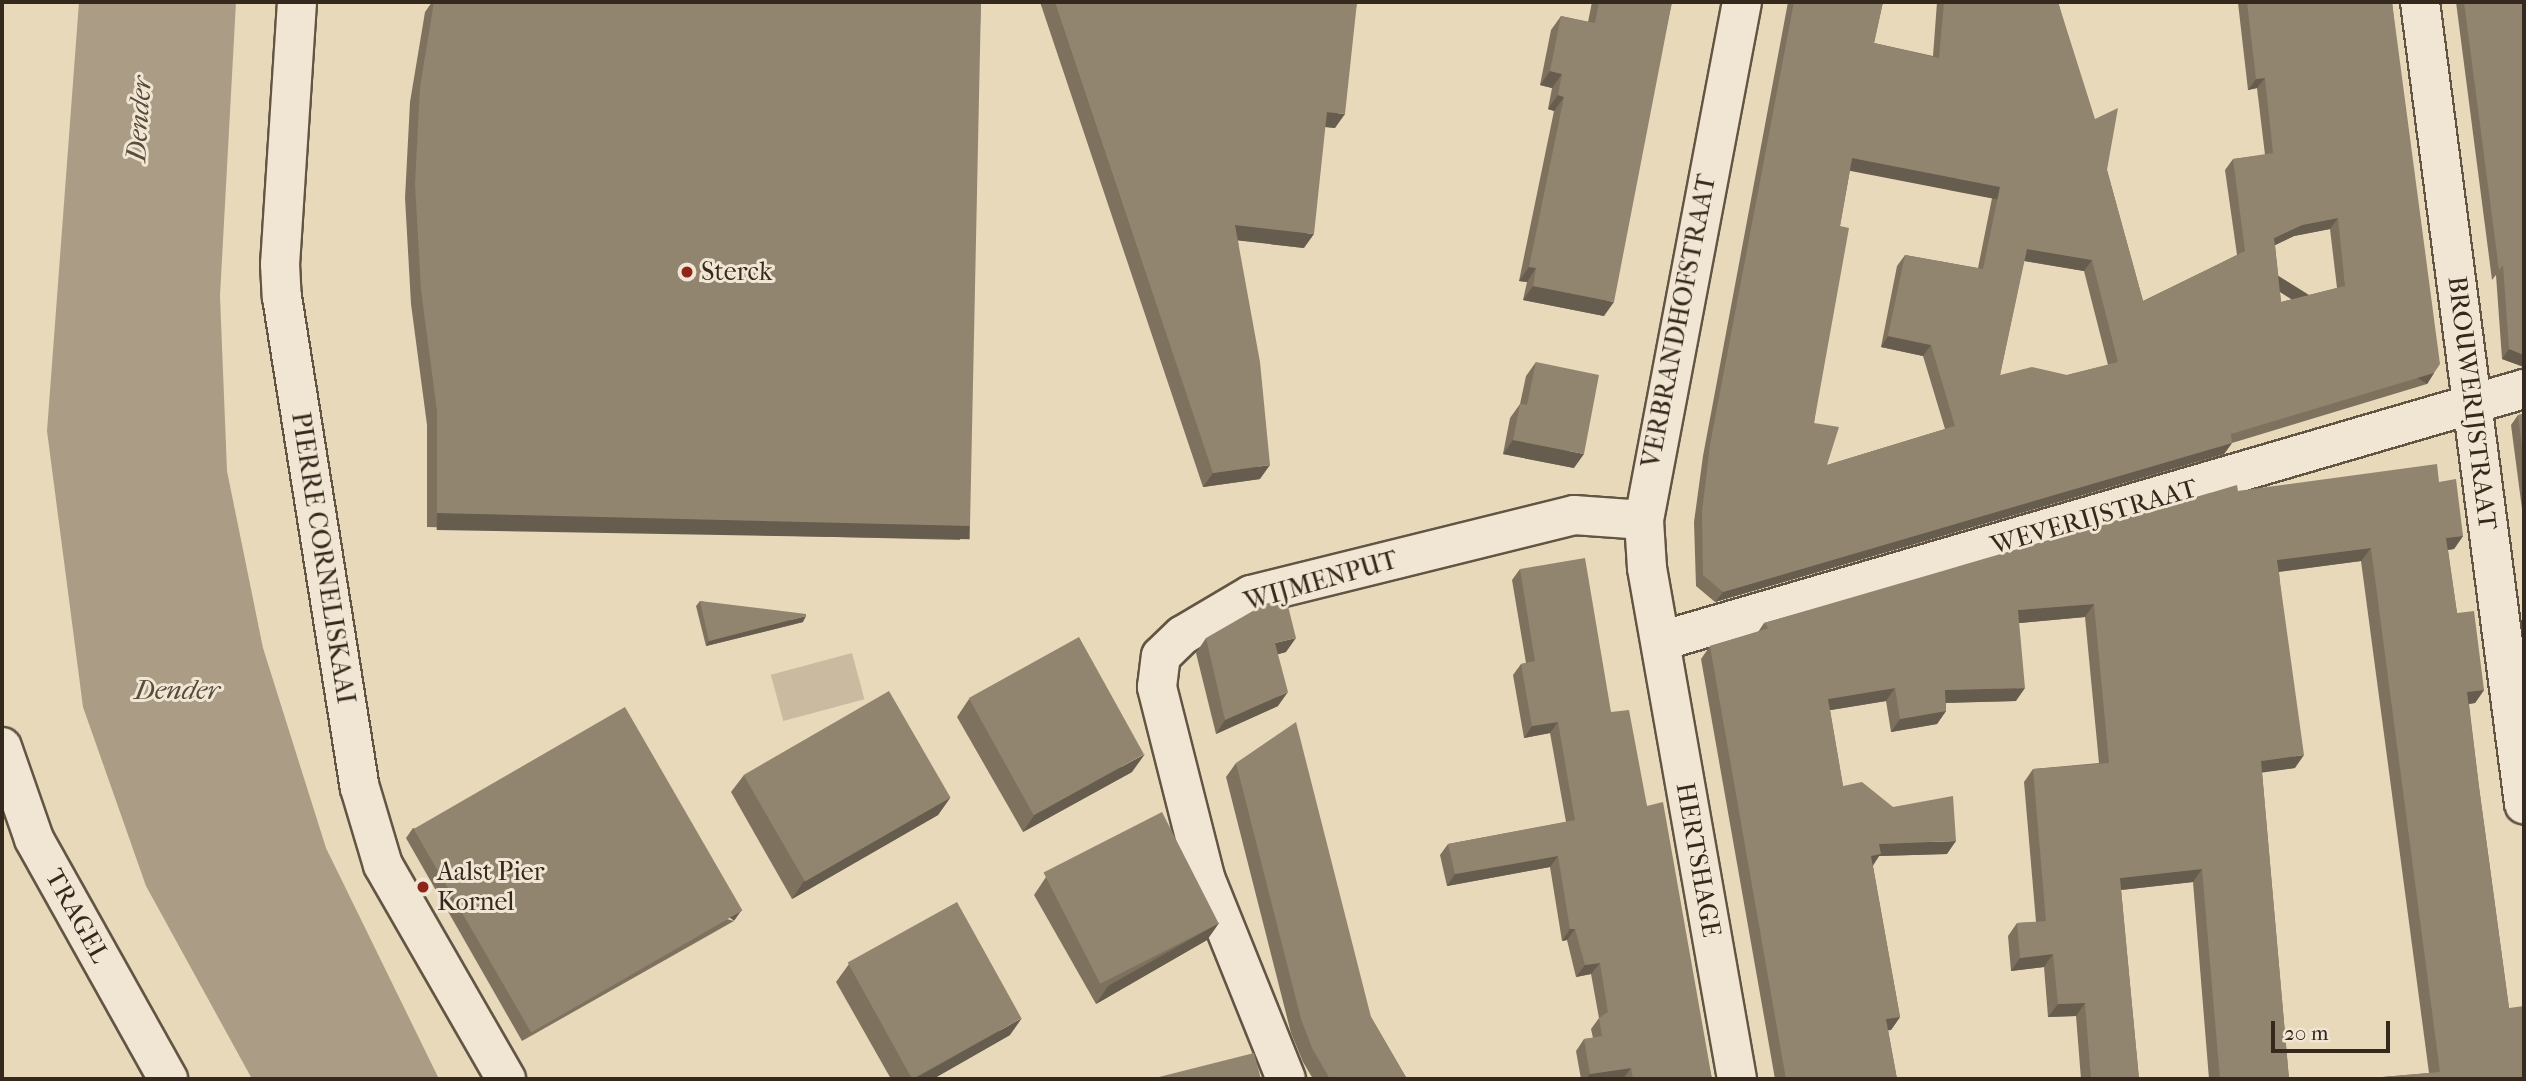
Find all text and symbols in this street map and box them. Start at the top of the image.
water label: Dender [119,75,159,163]
street label: VERBRANDHOFSTRAAT [1635,172,1723,470]
place label: Sterck [701,256,772,288]
marker: Sterck [679,264,695,280]
street label: BROUWERIJSTRAAT [2441,274,2503,532]
street label: PIERRE CORNELISKAAI [285,410,361,706]
street label: WEVERIJSTRAAT [1987,473,2201,561]
street label: WIJMENPUT [1241,544,1401,618]
water label: Dender [134,673,220,707]
street label: HERTSHAGE [1669,780,1727,940]
place label: Aalst Pier Kornel [437,856,545,917]
street label: TRAGEL [38,864,116,968]
marker: Aalst Pier Kornel [415,879,431,895]
scale bar [2274,1007,2393,1052]
text: 20 m [2284,1021,2328,1045]

